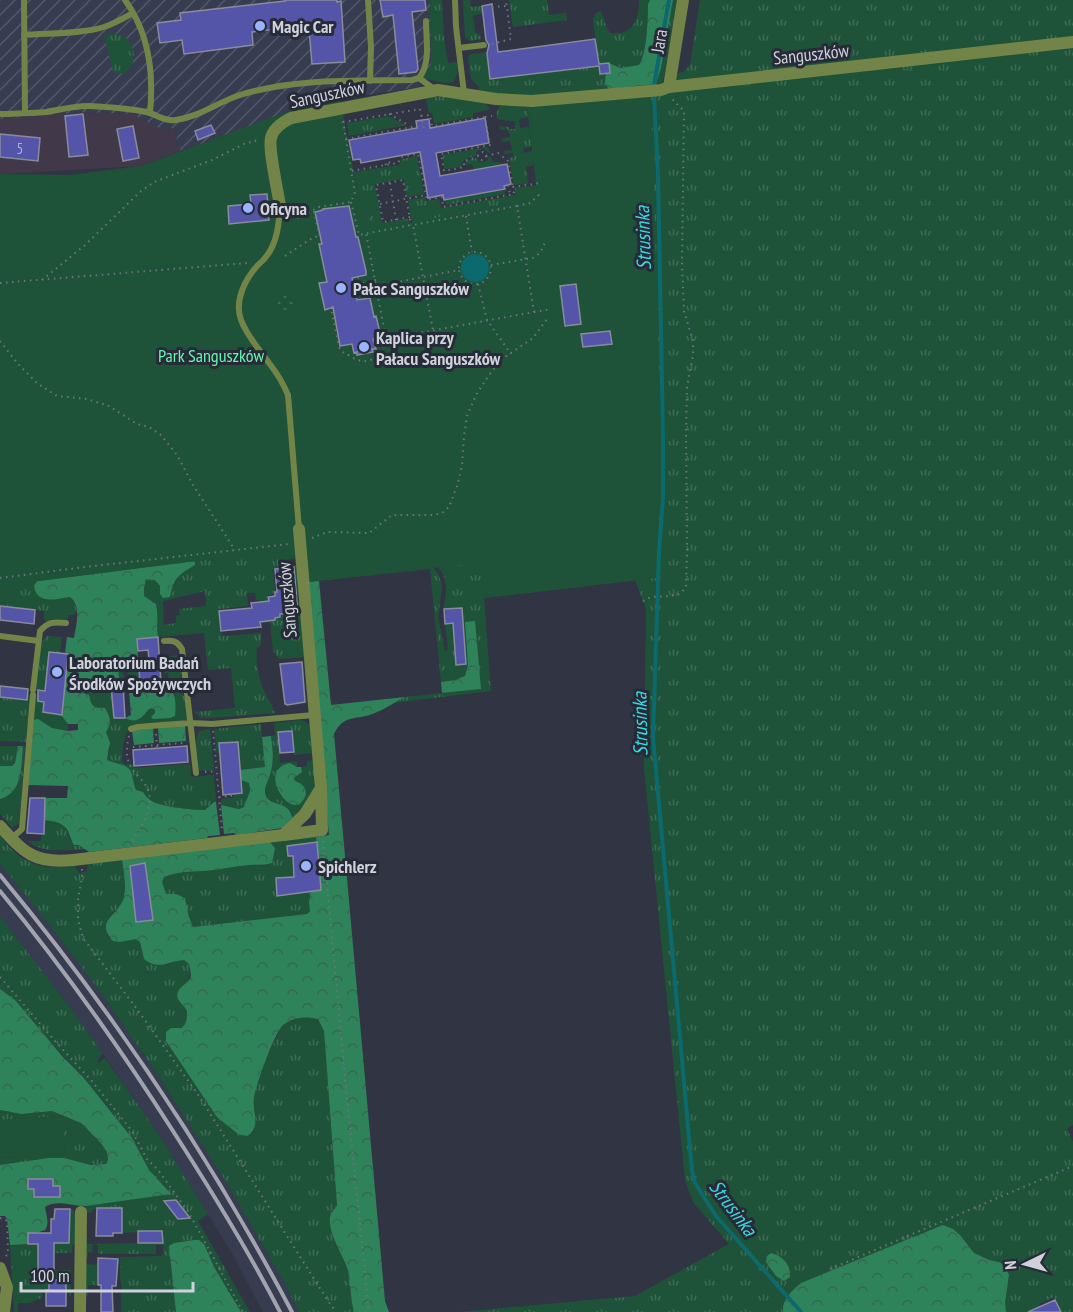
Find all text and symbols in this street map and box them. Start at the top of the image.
place label: Magic Car [272,15,334,38]
marker: Magic Car [253,19,267,33]
street label: Jara [646,28,672,55]
street label: Sanguszków [772,39,850,69]
street label: Sanguszków [287,75,367,113]
house number: 5 [17,139,23,158]
place label: Oficyna [260,197,307,220]
marker: Oficyna [241,201,255,215]
water label: Strusinka [629,205,657,270]
place label: Pałac Sanguszków [353,277,469,300]
marker: Pałac Sanguszków [334,281,348,295]
place label: Kaplica przy Pałacu Sanguszków [376,326,501,370]
marker: Kaplica przy Pałacu Sanguszków [357,340,371,354]
park label: Park Sanguszków [158,344,264,367]
street label: Sanguszków [272,561,302,639]
place label: Laboratorium Badań Środków Spożywczych [69,651,211,695]
marker: Laboratorium Badań Środków Spożywczych [50,665,64,679]
water label: Strusinka [626,691,654,756]
place label: Spichlerz [318,855,377,878]
marker: Spichlerz [299,859,313,873]
water label: Strusinka [703,1175,763,1242]
north arrow [995,1234,1055,1294]
scale bar [21,1255,194,1293]
text: N [1000,1260,1020,1270]
text: 100 m [30,1264,70,1287]

